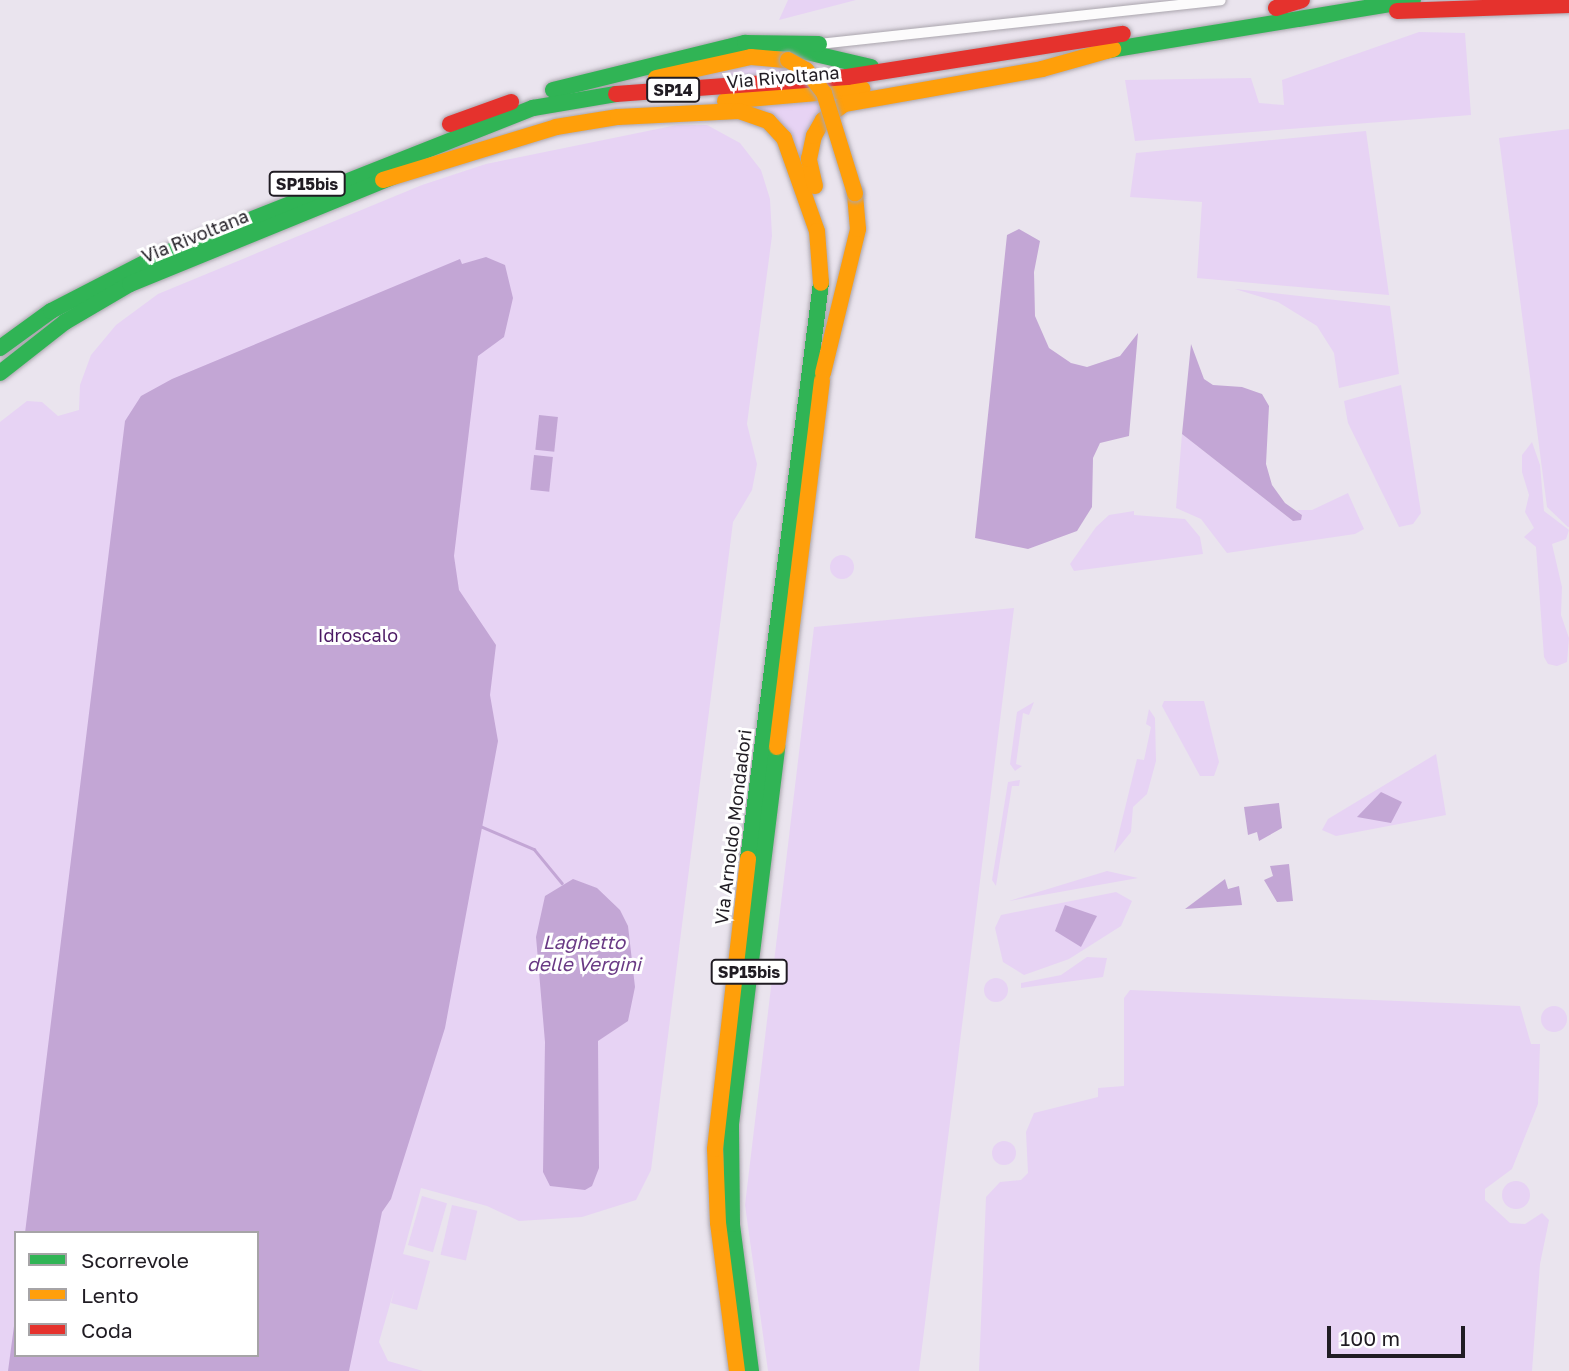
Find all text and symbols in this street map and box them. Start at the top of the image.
street label: Via Rivoltana [726,61,840,93]
road number: SP14 [645,78,701,102]
road number: SP15bis [268,172,346,196]
street label: Via Rivoltana [138,205,252,267]
park label: Idroscalo [318,624,398,646]
street label: Via Arnoldo Mondadori [710,728,756,926]
water label: Laghetto delle Vergini [527,931,641,975]
road number: SP15bis [710,960,788,984]
legend [14,1231,259,1357]
text: Scorrevole [81,1247,189,1273]
text: Lento [81,1282,139,1308]
scale bar [1331,1312,1469,1356]
text: Coda [81,1317,133,1343]
text: 100 m [1340,1325,1400,1351]

